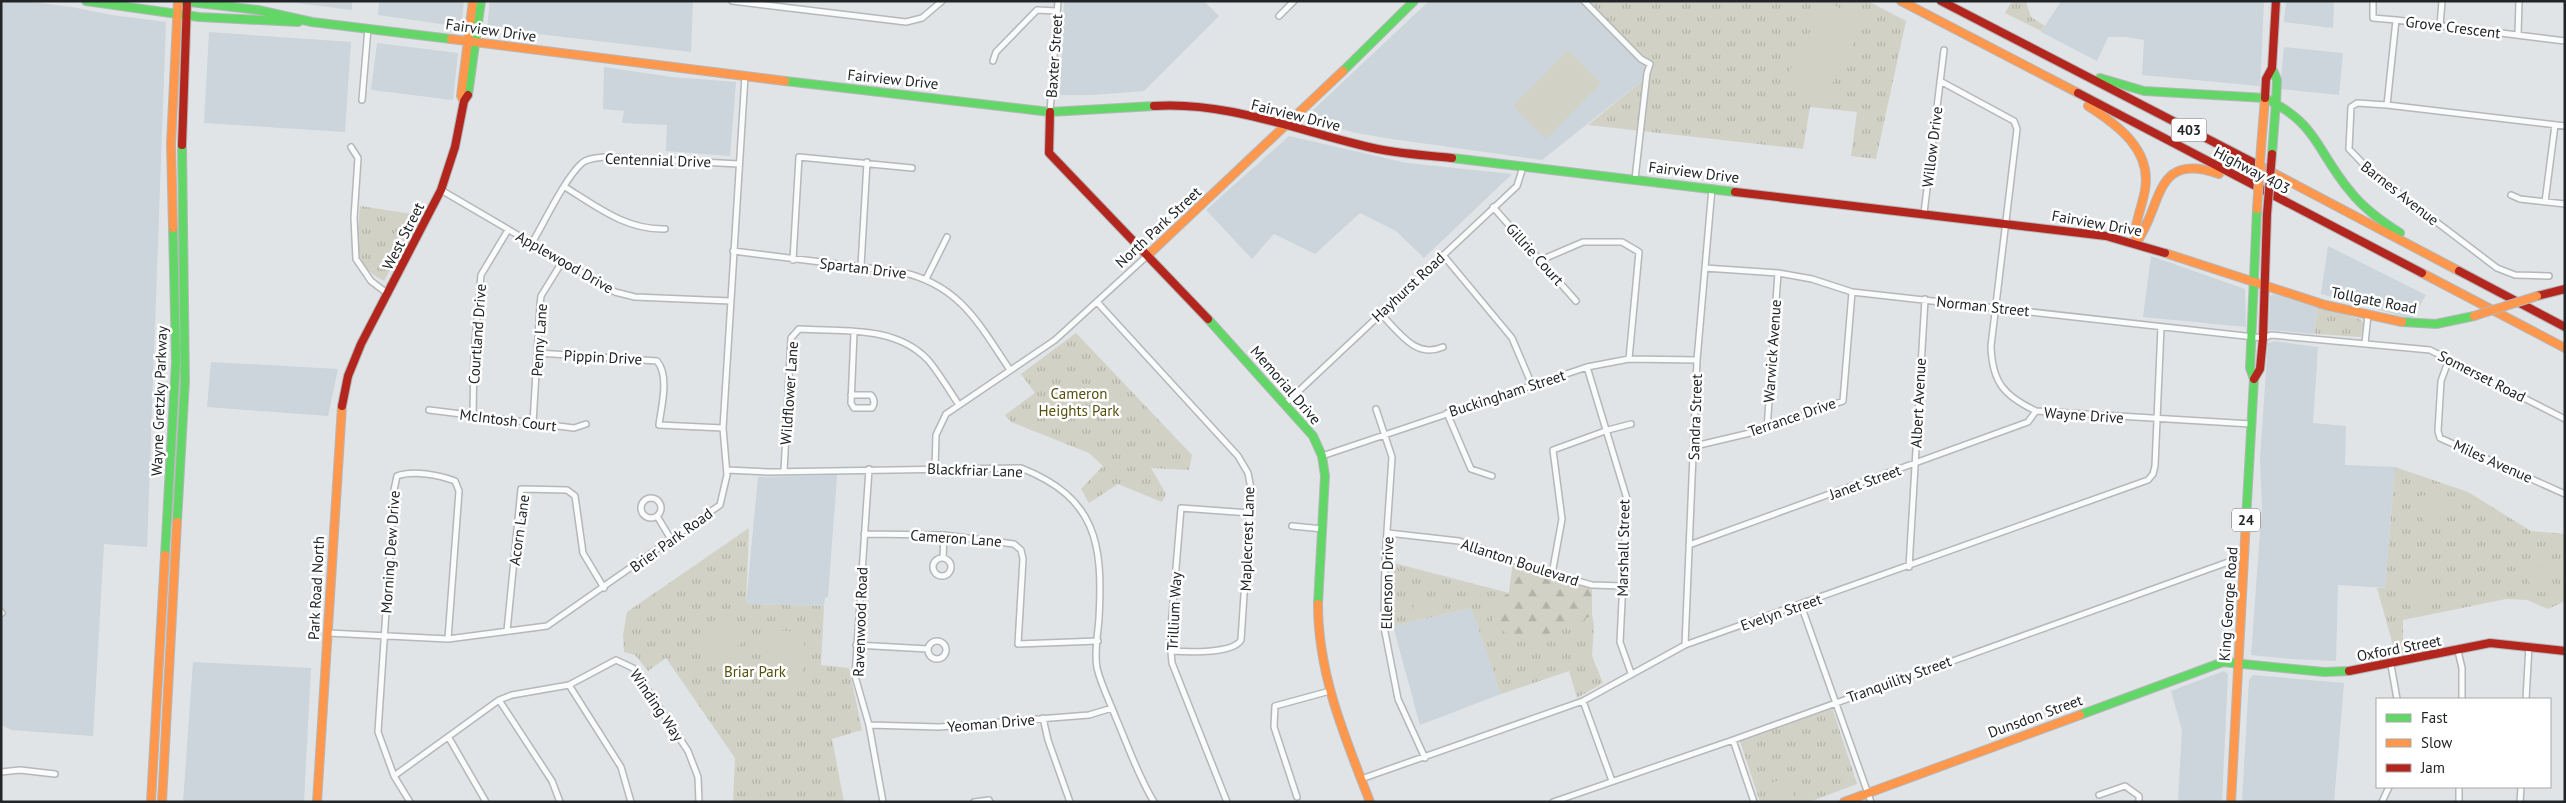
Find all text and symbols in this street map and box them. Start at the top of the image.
street label: Grove Crescent [2404,12,2502,42]
street label: Baxter Street [1042,13,1066,99]
street label: Fairview Drive [444,14,538,46]
street label: Fairview Drive [847,65,939,93]
street label: Fairview Drive [1249,95,1343,135]
street label: Willow Drive [1918,105,1946,189]
road number: 403 [2172,118,2206,142]
street label: Highway 403 [2211,142,2293,198]
street label: Centennial Drive [605,149,711,171]
street label: Fairview Drive [1648,157,1740,187]
street label: Barnes Avenue [2357,157,2443,229]
street label: North Park Street [1111,182,1205,272]
street label: West Street [378,199,428,273]
street label: Fairview Drive [2050,206,2144,240]
street label: Gillrie Court [1502,219,1568,289]
street label: Applewood Drive [513,226,617,298]
street label: Hayhurst Road [1367,248,1449,326]
street label: Spartan Drive [818,253,908,283]
street label: Tollgate Road [2329,282,2419,318]
street label: Courtland Drive [464,283,490,385]
street label: Norman Street [1936,292,2030,320]
street label: Warwick Avenue [1759,299,1785,403]
street label: Penny Lane [527,303,551,377]
street label: Wayne Gretzky Parkway [147,326,171,476]
street label: Wildflower Lane [776,341,802,445]
street label: Memorial Drive [1247,342,1325,428]
street label: Pippin Drive [563,345,643,369]
street label: Somerset Road [2435,346,2529,406]
street label: Albert Avenue [1906,358,1930,448]
street label: Buckingham Street [1446,365,1568,421]
street label: Sandra Street [1684,373,1706,461]
park label: Cameron Heights Park [1039,384,1120,420]
street label: Terrance Drive [1746,393,1838,441]
street label: Wayne Drive [2044,403,2124,427]
street label: McIntosh Court [458,405,558,435]
street label: Miles Avenue [2451,435,2535,487]
street label: Blackfriar Lane [927,459,1023,481]
street label: Janet Street [1826,460,1904,504]
street label: Maplecrest Lane [1236,486,1258,592]
street label: Morning Dew Drive [376,490,404,614]
street label: Acorn Lane [505,493,533,567]
street label: Marshall Street [1613,499,1633,597]
street label: Brier Park Road [626,504,716,576]
road number: 24 [2232,508,2260,532]
street label: Cameron Lane [910,525,1002,551]
street label: Allanton Boulevard [1459,534,1581,590]
street label: Park Road North [304,536,328,640]
street label: Ellenson Drive [1377,536,1397,630]
street label: King George Road [2215,546,2241,662]
street label: Ravenwood Road [849,567,871,677]
street label: Trillium Way [1162,571,1186,651]
street label: Evelyn Street [1738,589,1824,635]
street label: Oxford Street [2355,630,2443,666]
street label: Tranquility Street [1844,651,1954,707]
park label: Briar Park [724,662,787,681]
street label: Winding Way [626,665,688,745]
street label: Dunsdon Street [1985,690,2085,742]
legend [2376,698,2551,788]
text: Fast [2421,708,2448,727]
street label: Yeoman Drive [946,710,1036,736]
text: Slow [2421,733,2452,752]
text: Jam [2420,758,2445,777]

